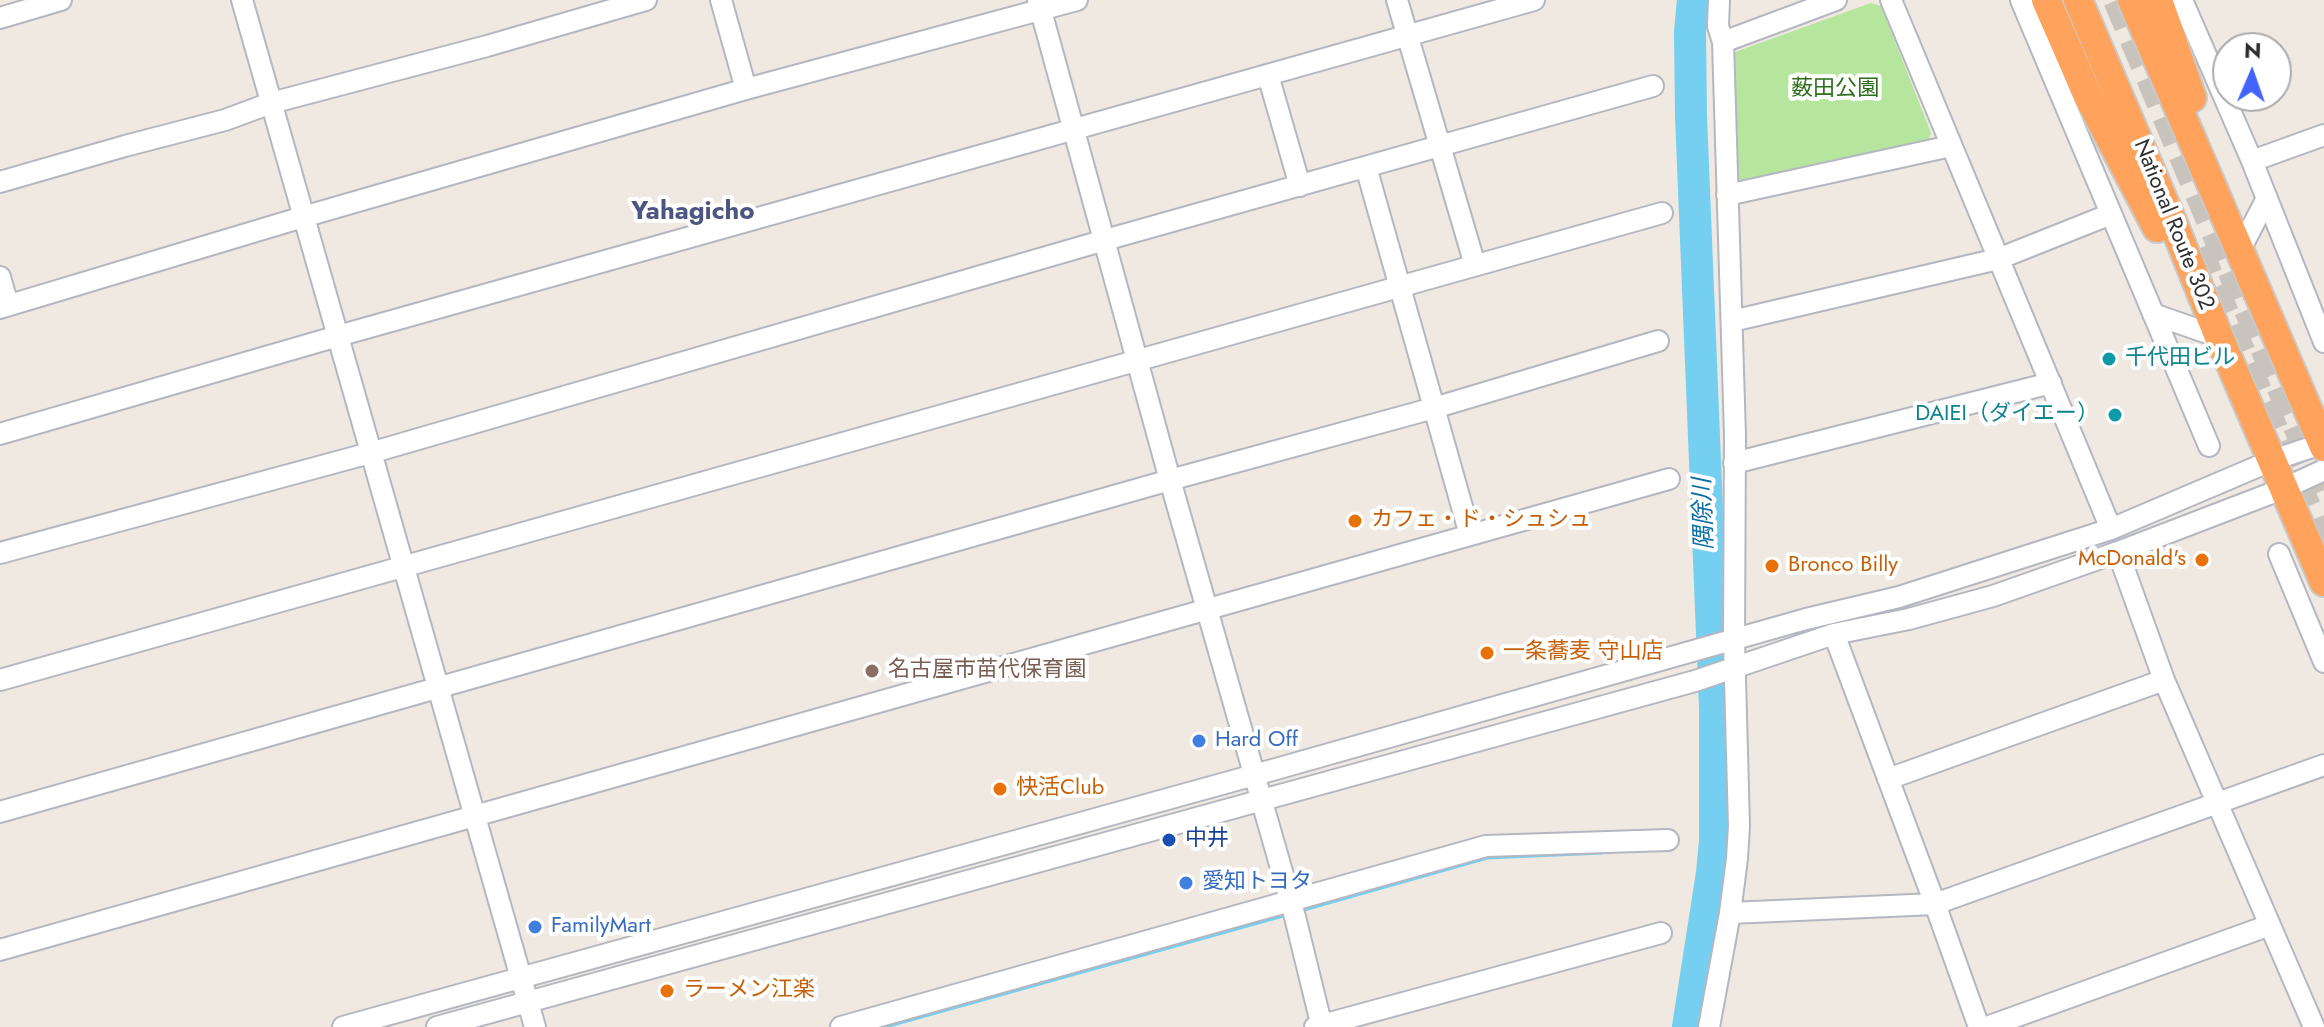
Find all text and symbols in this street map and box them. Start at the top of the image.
north arrow [2212,32,2292,112]
text: N [2243,34,2262,66]
park label: 薮田公園 [1791,77,1879,103]
street label: National Route 302 [2127,136,2219,314]
district label: Yahagicho [631,197,755,229]
place label: 千代田ビル [2125,346,2235,372]
marker: 千代田ビル [2100,350,2118,368]
place label: DAIEI（ダイエー） [1915,402,2099,428]
marker: DAIEI（ダイエー） [2106,406,2124,424]
water label: 隅除川 [1689,478,1721,550]
place label: カフェ・ド・シュシュ [1371,508,1591,534]
marker: カフェ・ド・シュシュ [1346,512,1364,530]
place label: McDonald's [2078,547,2186,573]
marker: McDonald's [2193,551,2211,569]
place label: Bronco Billy [1788,553,1898,579]
marker: Bronco Billy [1763,557,1781,575]
place label: 一条蕎麦 守山店 [1503,640,1664,666]
marker: 一条蕎麦 守山店 [1478,644,1496,662]
place label: 名古屋市苗代保育園 [888,658,1086,684]
marker: 名古屋市苗代保育園 [863,662,881,680]
place label: Hard Off [1215,728,1298,754]
marker: Hard Off [1190,732,1208,750]
place label: 快活Club [1016,776,1104,802]
marker: 快活Club [991,780,1009,798]
place label: 中井 [1185,827,1229,853]
marker: 中井 [1160,831,1178,849]
place label: 愛知トヨタ [1202,870,1312,896]
marker: 愛知トヨタ [1177,874,1195,892]
place label: FamilyMart [551,914,651,940]
marker: FamilyMart [526,918,544,936]
place label: ラーメン江楽 [683,978,815,1004]
marker: ラーメン江楽 [658,982,676,1000]

